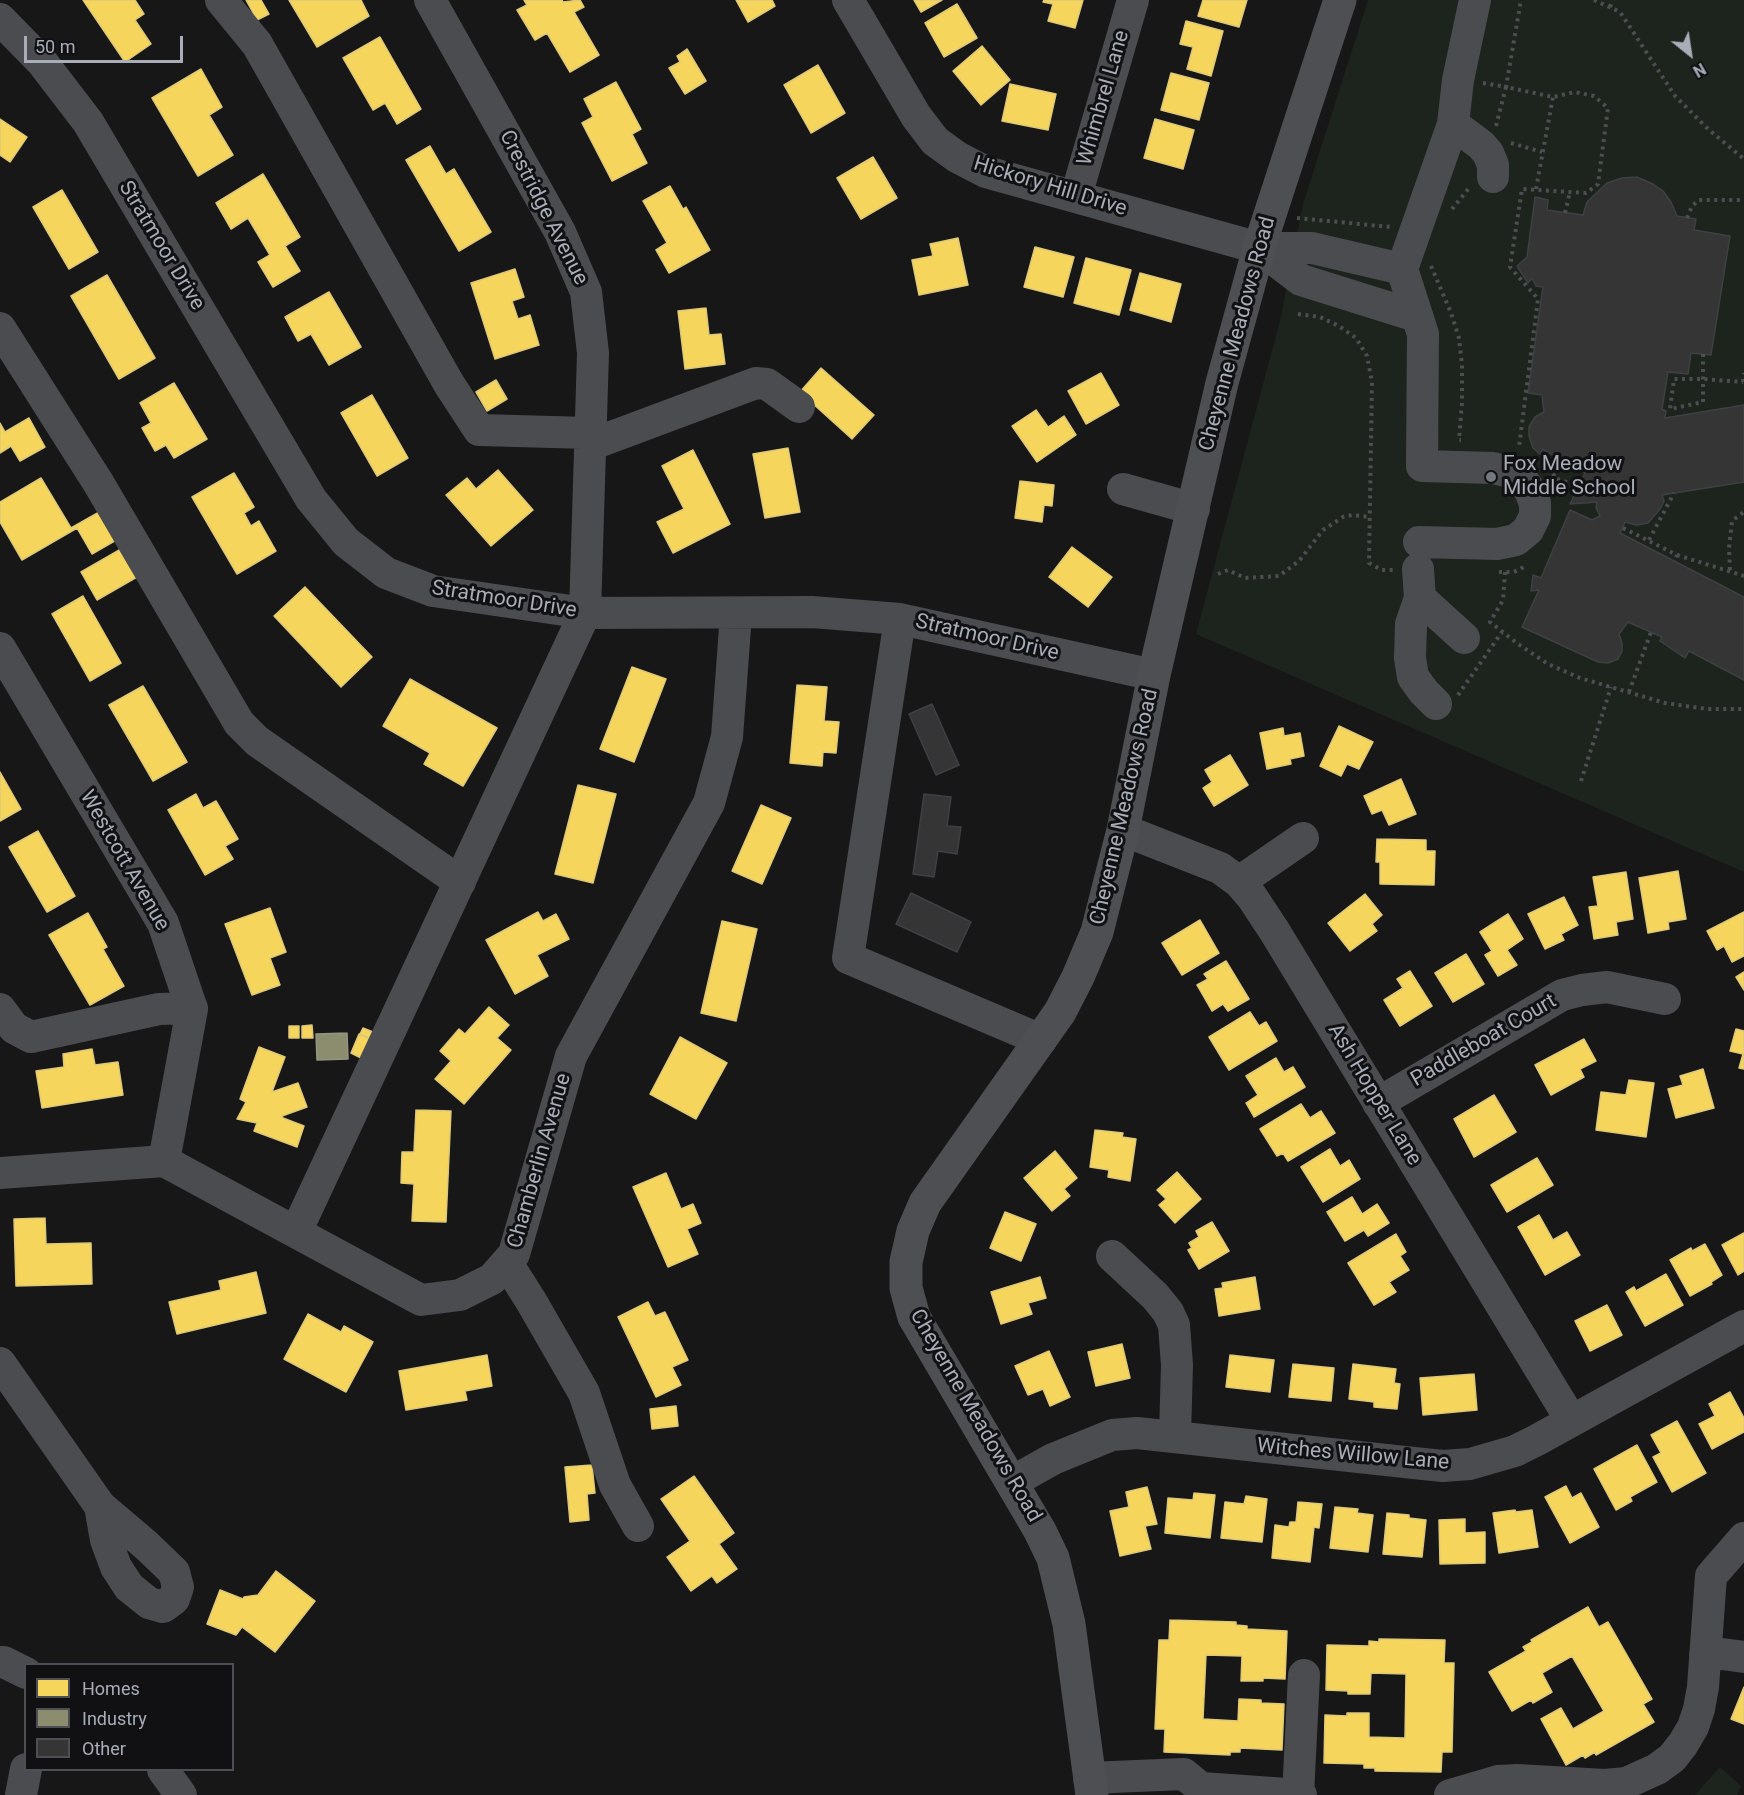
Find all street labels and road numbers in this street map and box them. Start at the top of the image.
street label: Whimbrel Lane [1073,28,1135,168]
street label: Crestridge Avenue [493,126,593,290]
street label: Hickory Hill Drive [970,152,1130,222]
street label: Stratmoor Drive [113,177,209,315]
street label: Cheyenne Meadows Road [1195,214,1281,454]
street label: Stratmoor Drive [430,576,578,624]
street label: Stratmoor Drive [913,609,1061,667]
street label: Cheyenne Meadows Road [1086,687,1164,927]
street label: Westcott Avenue [74,786,174,936]
street label: Paddleboat Court [1407,989,1561,1093]
street label: Ash Hopper Lane [1322,1020,1426,1170]
street label: Chamberlin Avenue [503,1071,577,1251]
street label: Cheyenne Meadows Road [904,1305,1046,1527]
street label: Witches Willow Lane [1256,1434,1450,1476]

